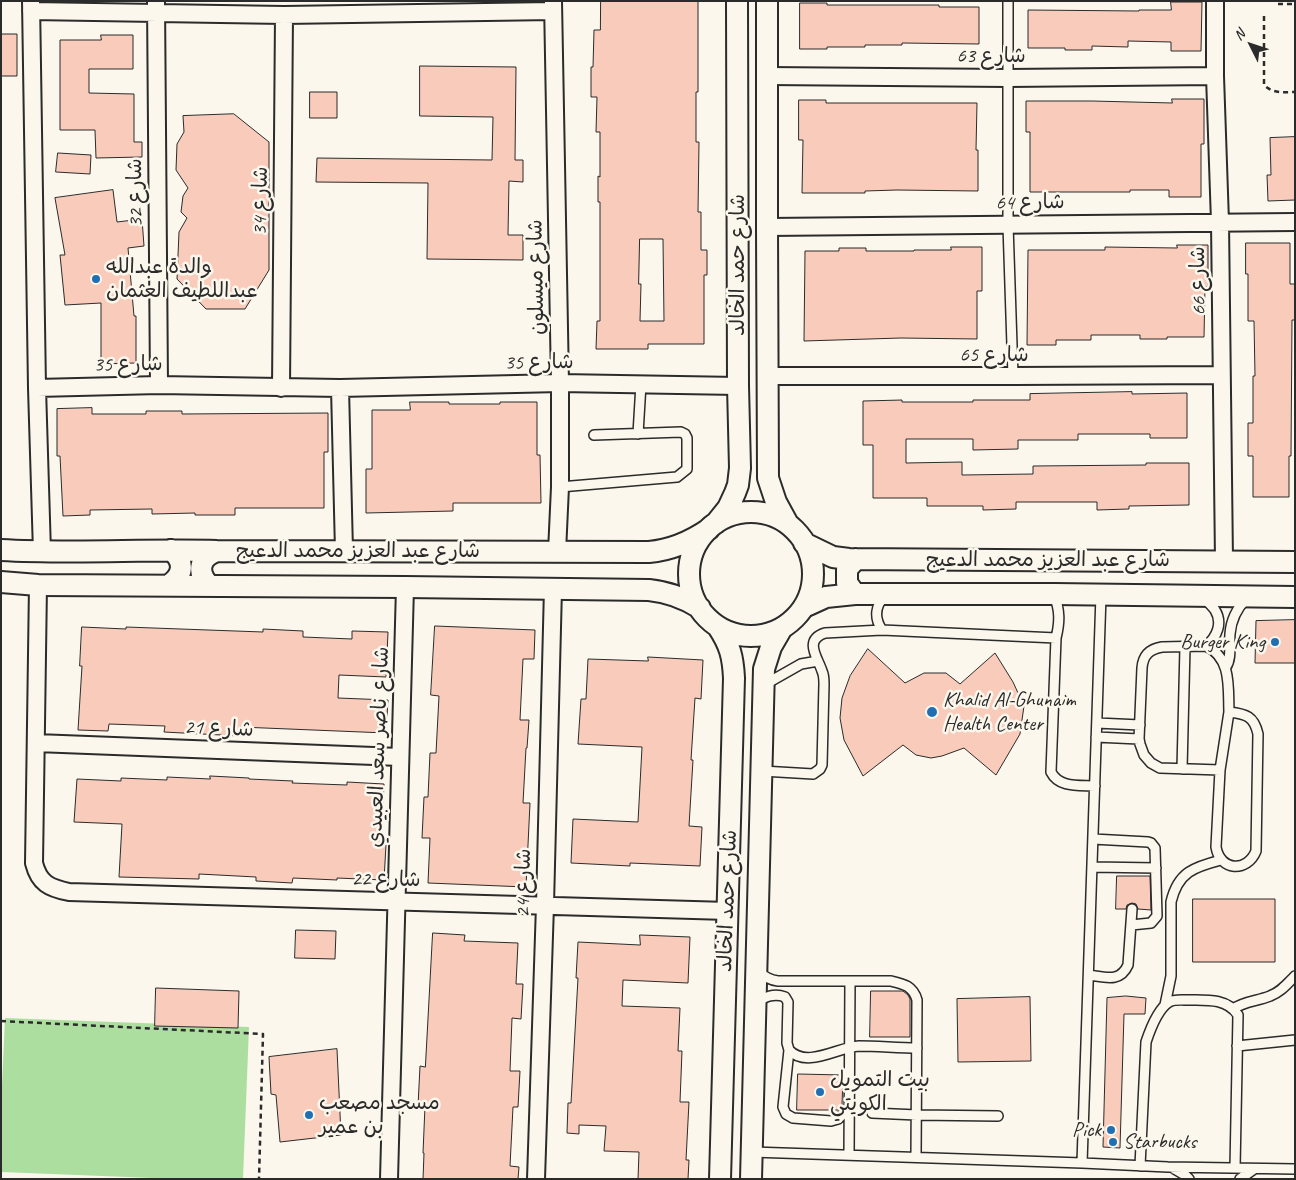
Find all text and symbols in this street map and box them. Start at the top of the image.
north arrow [1226,20,1276,70]
text: N [1230,26,1249,44]
street label: شارع 63 [956,43,1026,69]
street label: شارع 32 [123,158,149,228]
street label: شارع 34 [248,166,274,236]
street label: شارع 64 [995,190,1065,216]
street label: شارع حمد الخالد [725,194,751,336]
street label: شارع ميسلون [523,219,551,335]
street label: شارع 66 [1186,246,1212,316]
place label: والدة عبدالله عبداللطيف العثمان [106,254,257,304]
marker: والدة عبدالله عبداللطيف العثمان [90,273,102,285]
street label: شارع 65 [959,342,1029,368]
street label: شارع 35 [504,350,574,376]
street label: شارع 35 [93,352,163,378]
street label: شارع عبد العزيز محمد الدعيج [236,538,480,564]
street label: شارع عبد العزيز محمد الدعيج [926,547,1170,573]
place label: Burger King [1180,629,1265,655]
marker: Burger King [1269,636,1281,648]
street label: شارع ناصر سعد العبيدي [363,646,395,848]
place label: Khalid Al-Ghunaim Health Center [943,687,1076,737]
marker: Khalid Al-Ghunaim Health Center [925,705,939,719]
street label: شارع 21 [184,715,254,743]
street label: شارع حمد الخالد [713,829,743,973]
street label: شارع 24 [511,848,537,918]
street label: شارع 22 [351,867,421,893]
place label: بيت التمويل الكويتي [830,1067,930,1117]
marker: بيت التمويل الكويتي [814,1086,826,1098]
place label: مسجد مصعب بن عمير [319,1090,440,1140]
marker: مسجد مصعب بن عمير [303,1109,315,1121]
place label: Pick [1072,1117,1101,1143]
marker: Pick [1105,1124,1117,1136]
place label: Starbucks [1123,1129,1196,1155]
marker: Starbucks [1107,1136,1119,1148]

